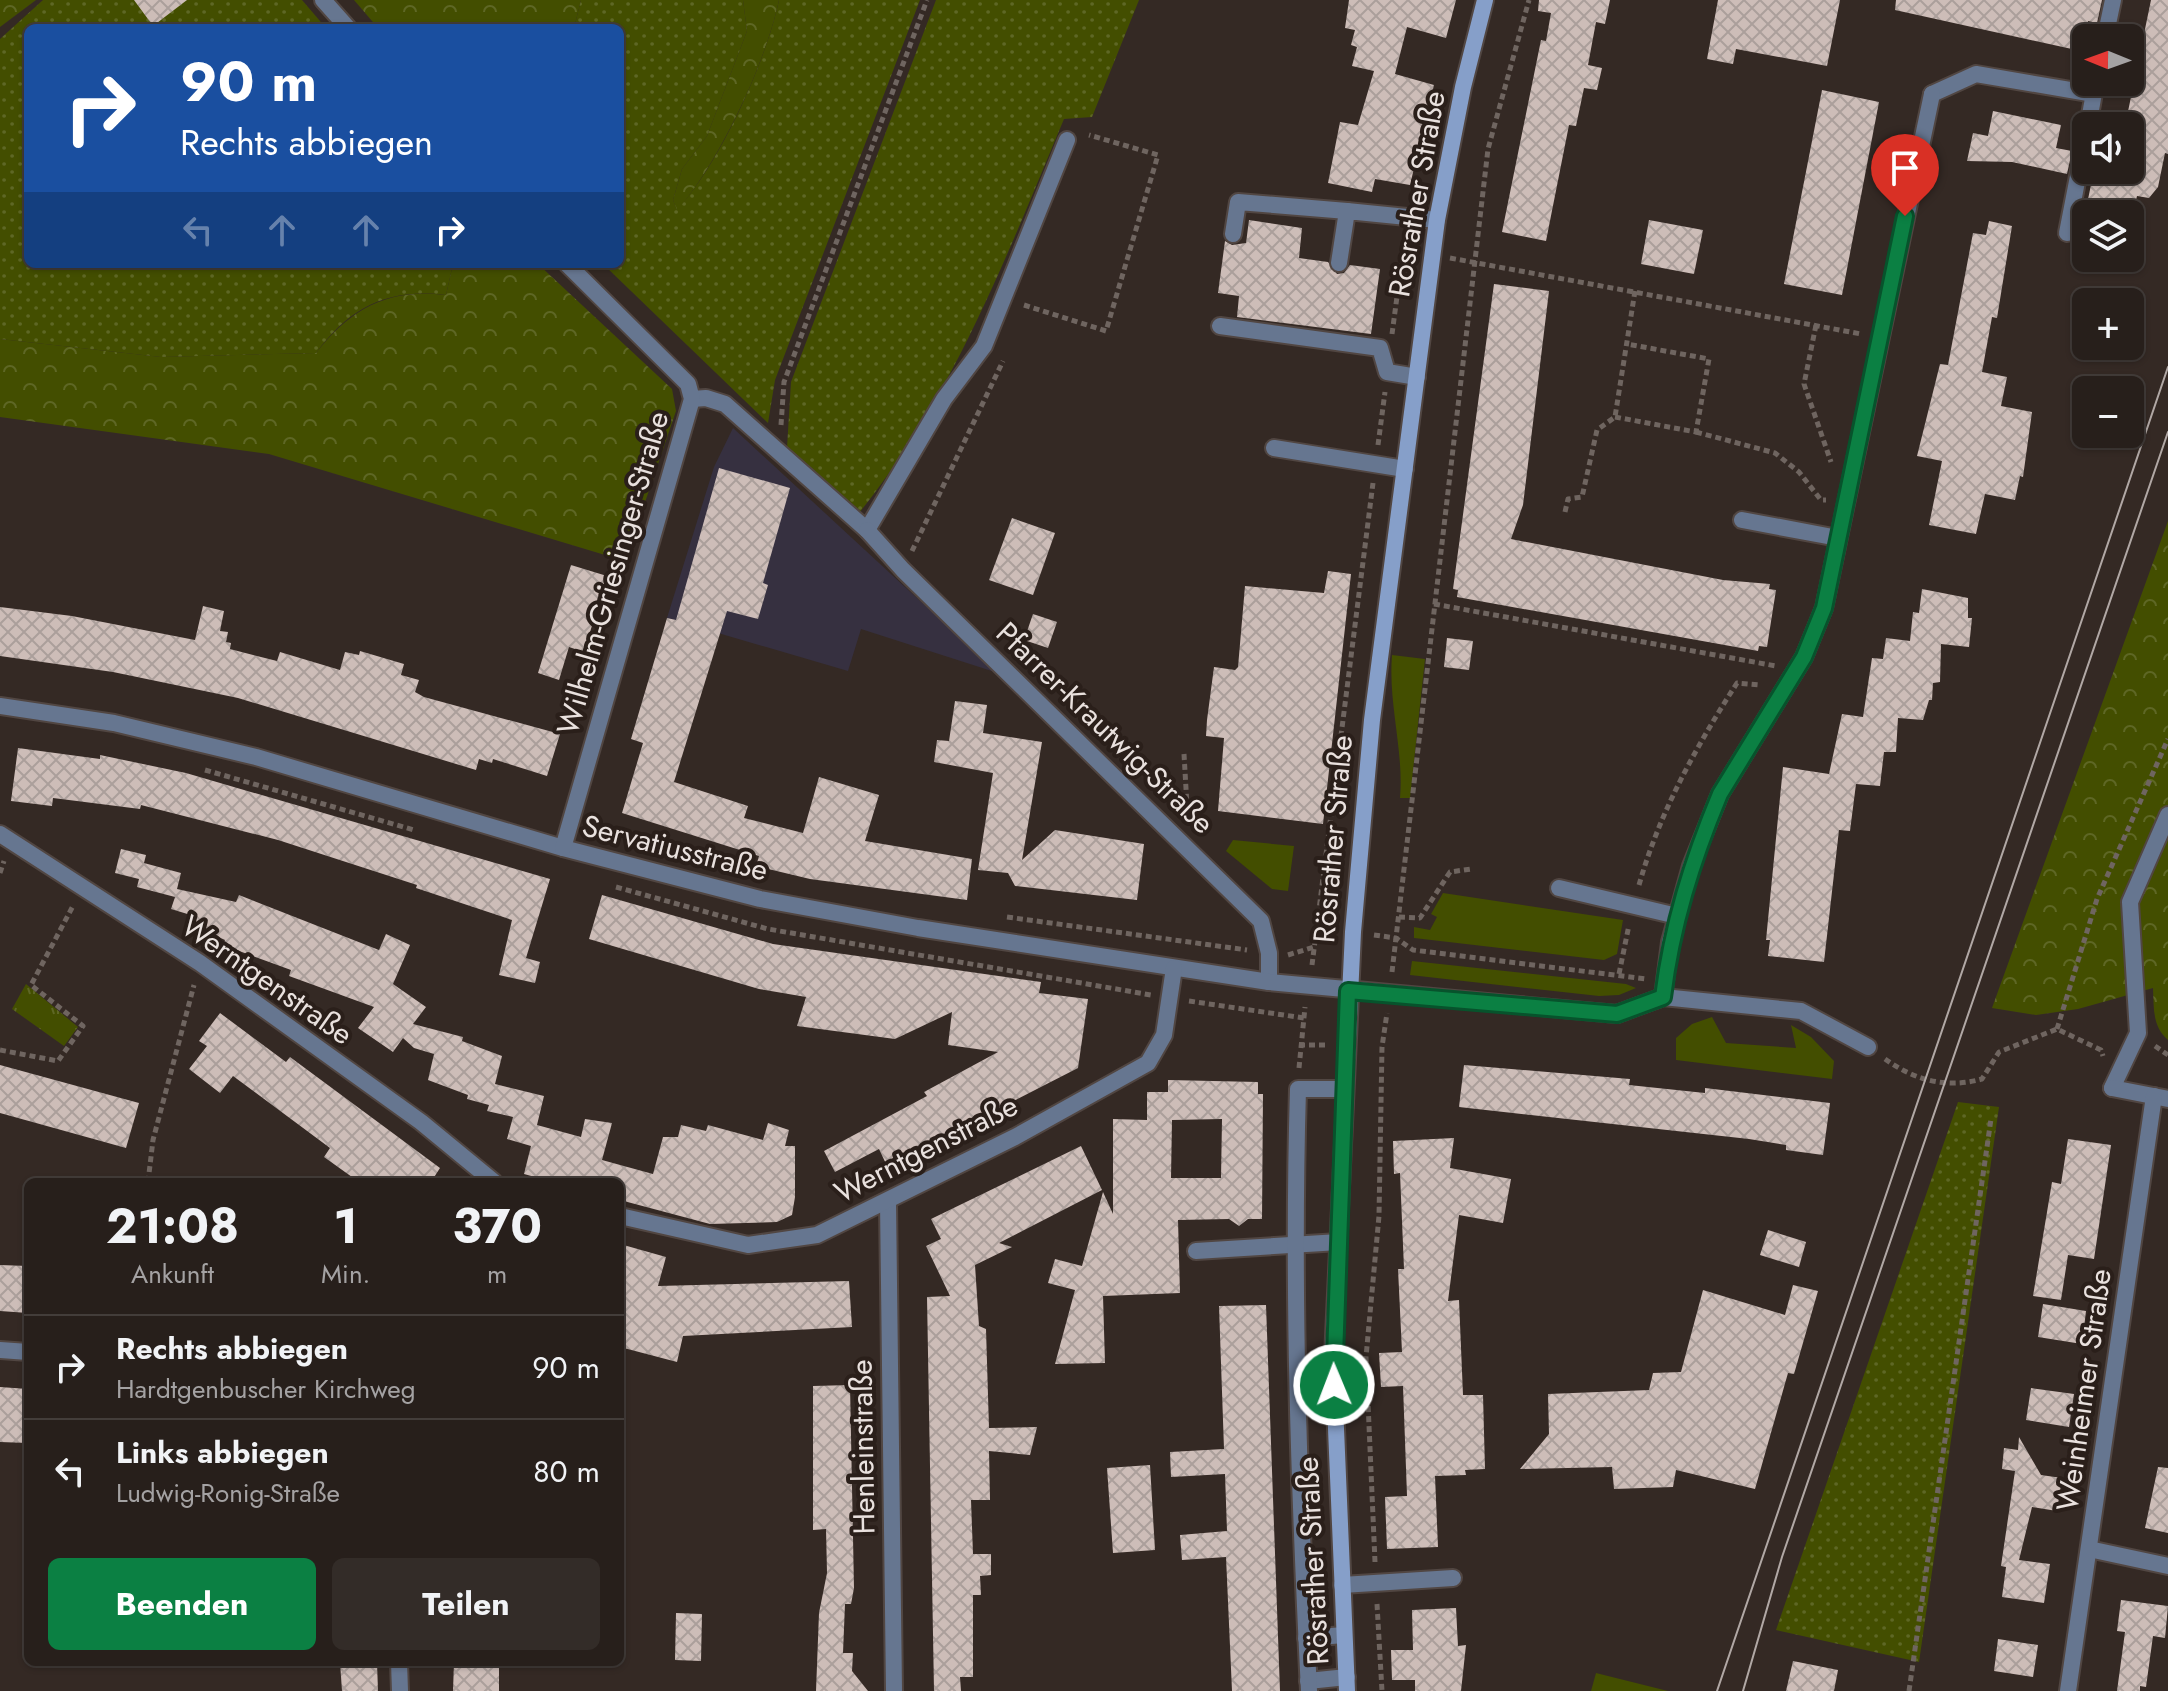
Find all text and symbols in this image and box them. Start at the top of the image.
north arrow [2072,24,2144,96]
map controls [2072,24,2144,448]
text: 90 m [180,41,317,122]
icon: right [48,56,152,160]
street label: Rösrather Straße [1377,88,1456,300]
button: sound [2072,112,2144,184]
text: Rechts abbiegen [180,116,433,168]
pin [1871,134,1939,216]
icon: arrive [1883,146,1927,190]
button: layers [2072,200,2144,272]
icon: left [176,208,220,252]
icon: ahead [260,208,304,252]
icon: ahead [344,208,388,252]
icon: right [428,208,472,252]
button: + [2072,288,2144,360]
button: − [2072,376,2144,448]
street label: Wilhelm-Griesinger-Straße [546,406,679,740]
street label: Pfarrer-Krautwig-Straße [987,612,1224,843]
street label: Rösrather Straße [1302,733,1363,945]
street label: Servatiusstraße [578,804,772,891]
street label: Werntgenstraße [173,904,362,1055]
street label: Werntgenstraße [827,1084,1025,1213]
text: 21:08 [106,1192,239,1261]
text: 1 [333,1192,358,1261]
text: 370 [452,1192,542,1261]
text: Ankunft [131,1255,214,1293]
text: Min. [321,1255,370,1293]
text: m [487,1255,507,1293]
street label: Weinheimer Straße [2045,1266,2122,1514]
text: Rechts abbiegen [116,1327,348,1370]
position arrow [1292,1343,1376,1427]
icon: right [48,1345,92,1389]
text: 90 m [532,1346,600,1389]
street label: Henleinstraße [839,1359,886,1535]
text: Hardtgenbuscher Kirchweg [116,1370,416,1408]
text: Links abbiegen [116,1431,329,1474]
icon: left [48,1449,92,1493]
text: 80 m [533,1450,600,1493]
street label: Rösrather Straße [1286,1456,1339,1666]
text: Ludwig-Ronig-Straße [116,1474,340,1512]
button: Beenden [48,1558,316,1650]
button: Teilen [332,1558,600,1650]

